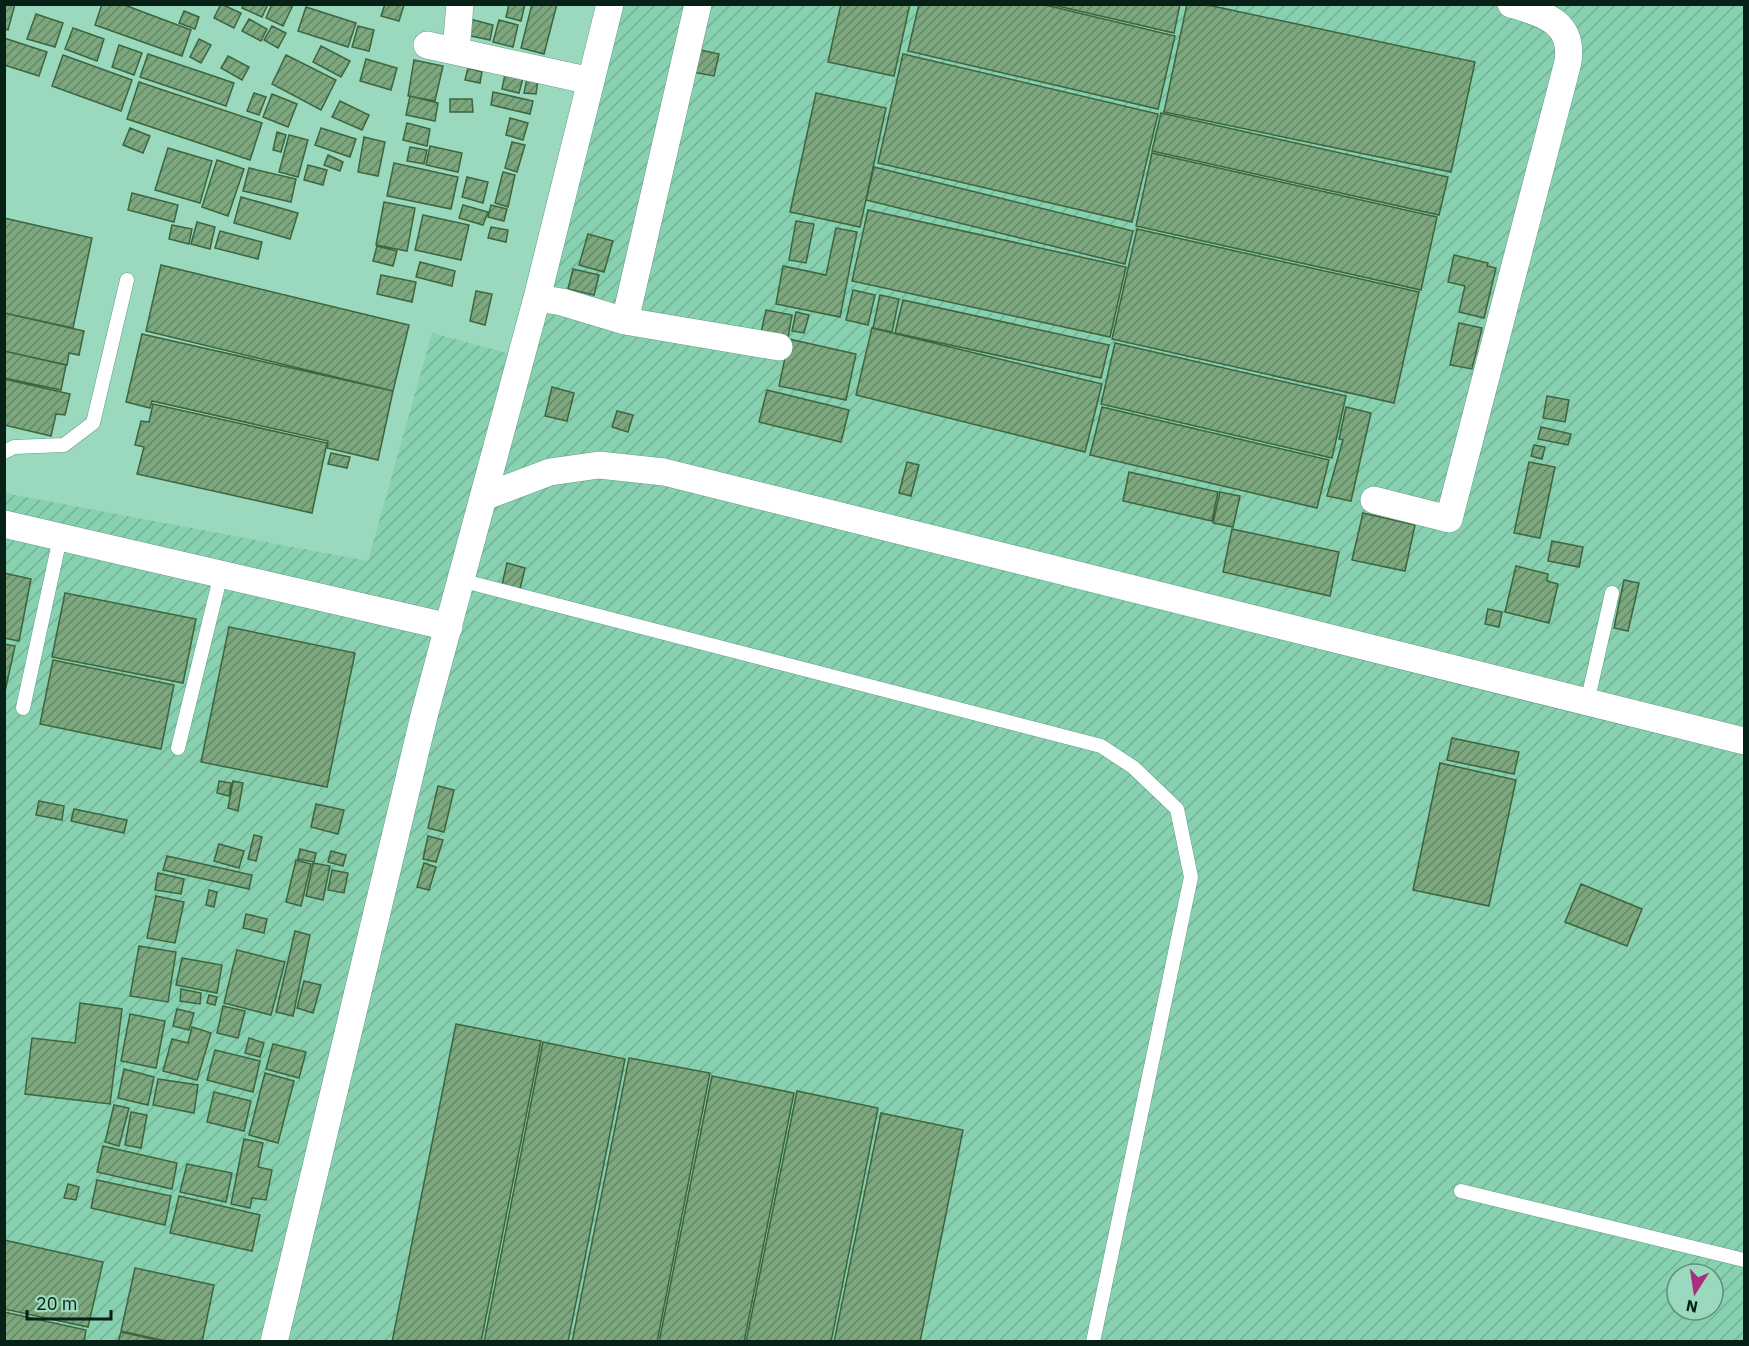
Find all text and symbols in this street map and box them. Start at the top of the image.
north arrow [1665,1262,1725,1322]
scale bar [27,1283,111,1321]
text: 20 m [36,1292,78,1315]
text: N [1684,1296,1700,1318]

